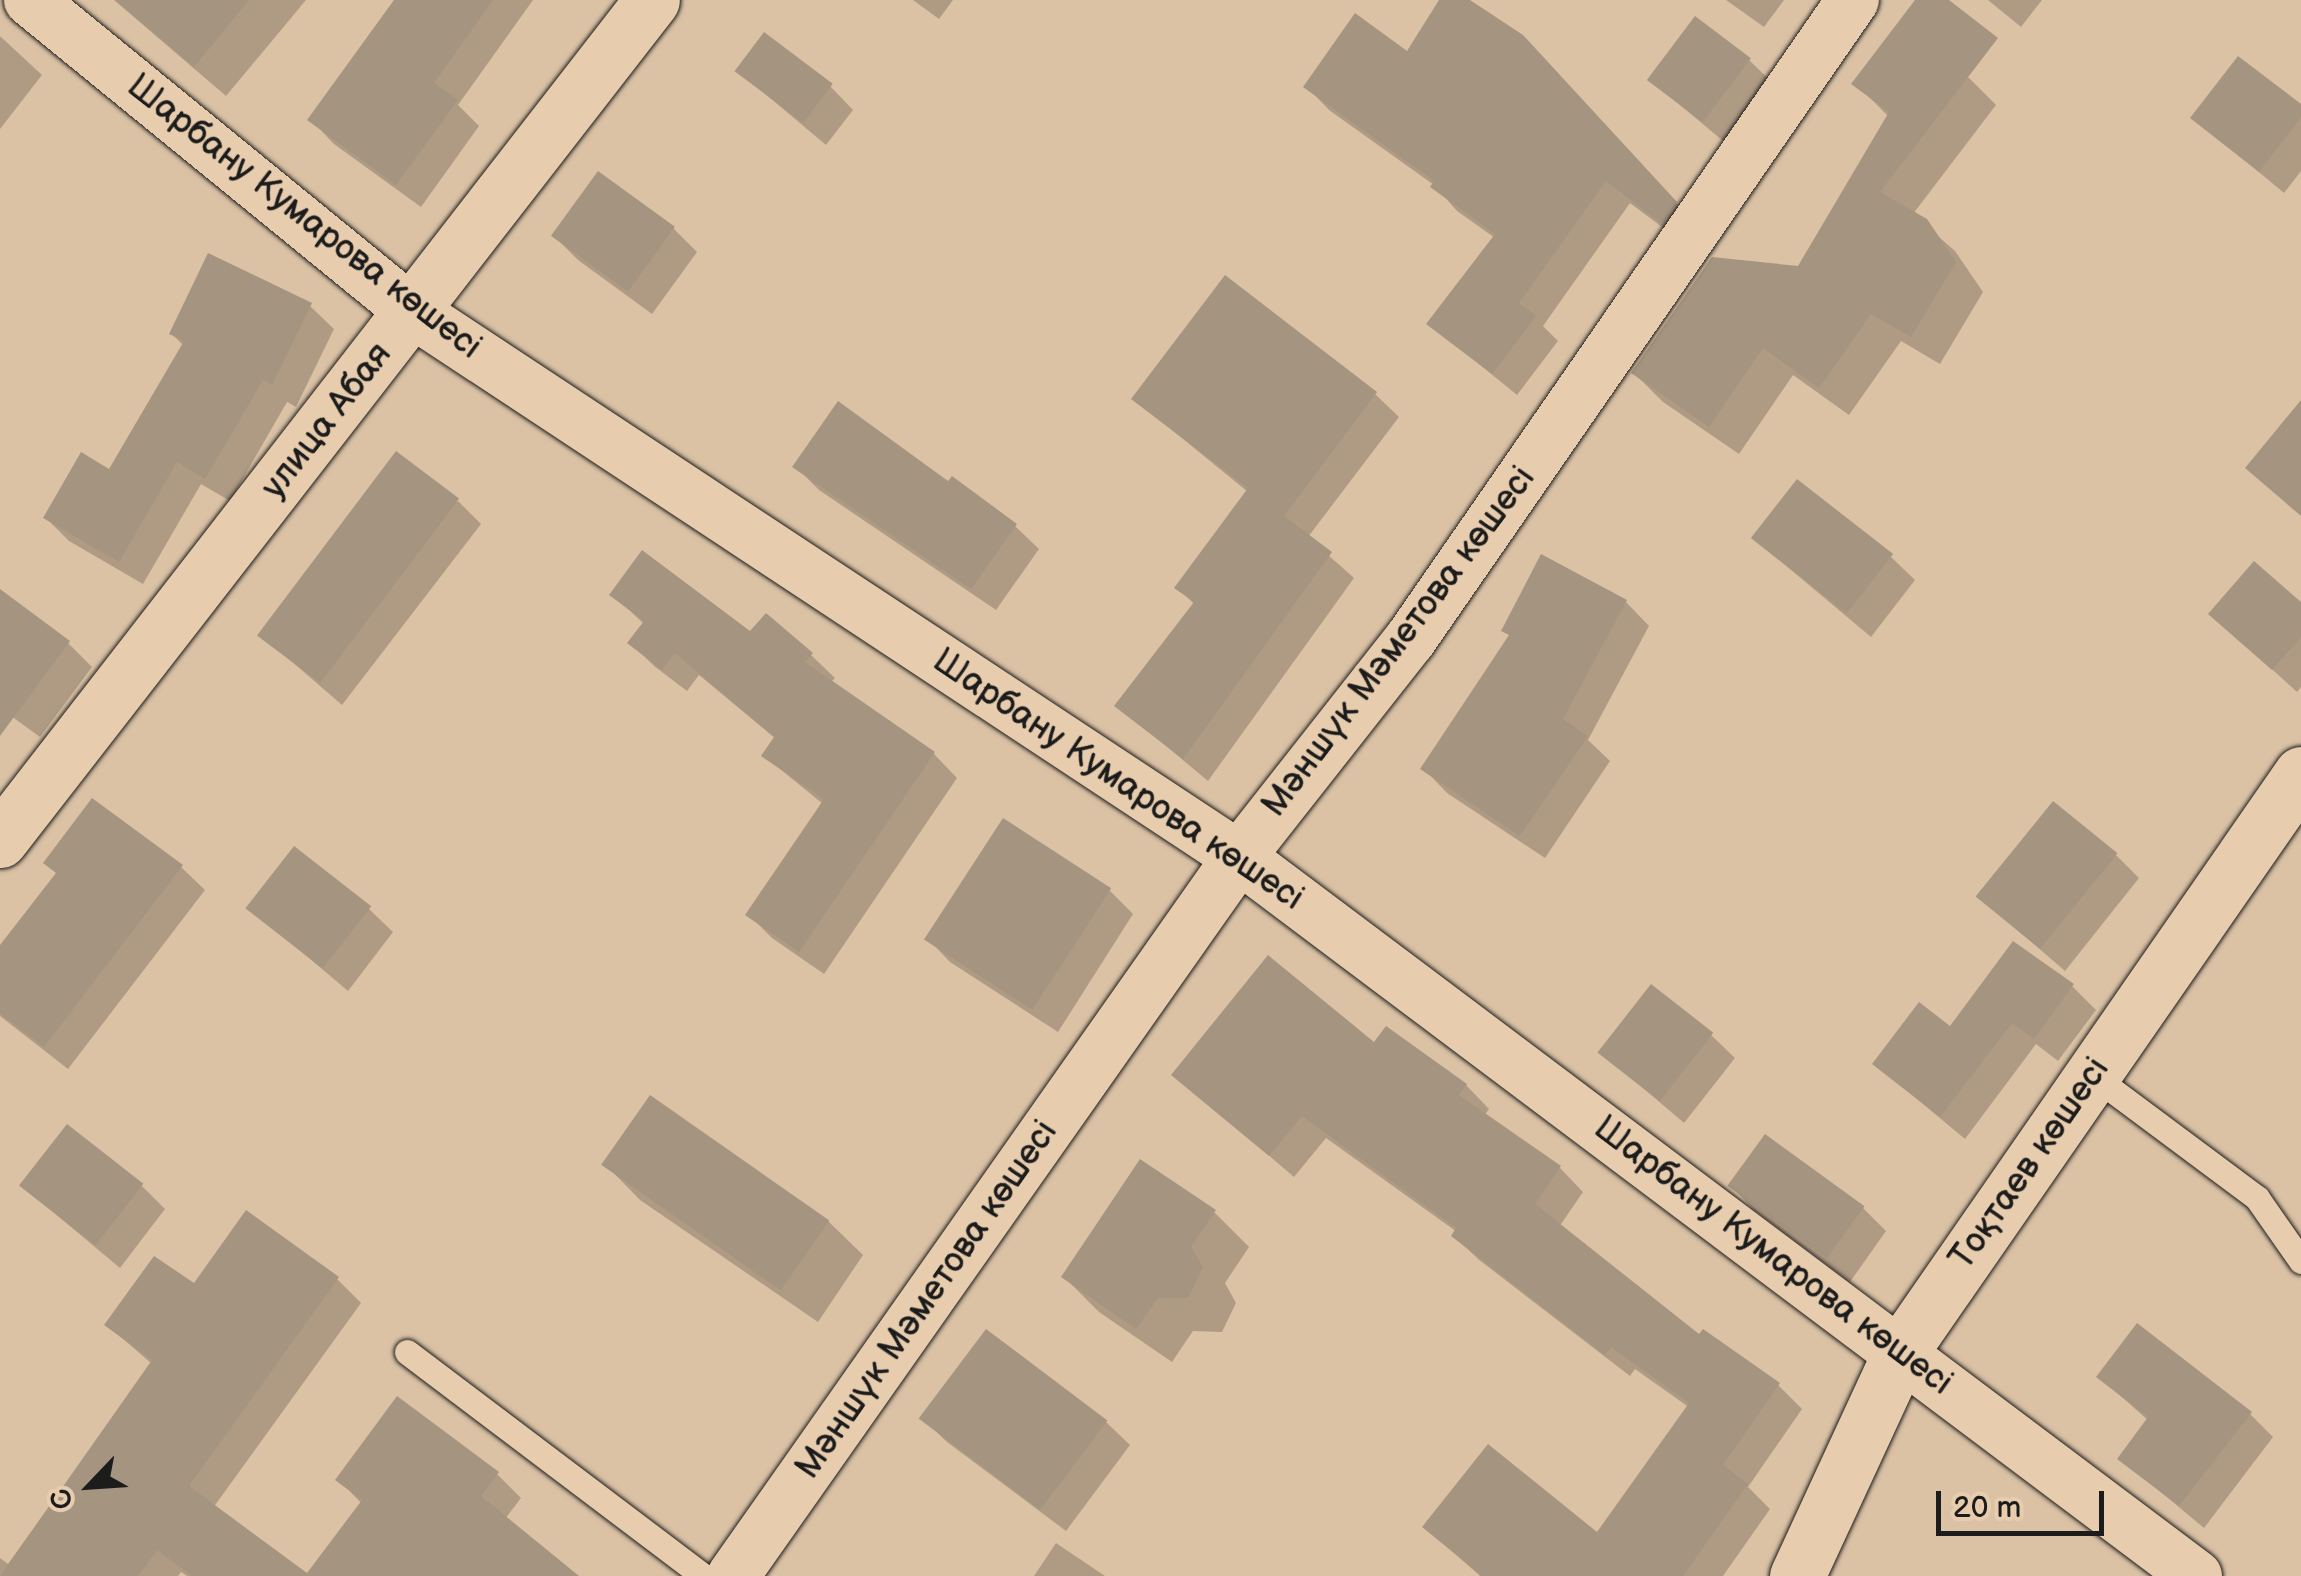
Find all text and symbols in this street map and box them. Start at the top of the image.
street label: Шарбану Кумарова көшесі [118,66,490,368]
street label: улица Абая [253,334,401,508]
street label: Мәншүк Мәметова көшесі [1253,459,1545,825]
street label: Шарбану Кумарова көшесі [925,640,1311,920]
street label: Тоқтаев көшесі [1941,1050,2119,1278]
street label: Шарбану Кумарова көшесі [1585,1107,1961,1405]
street label: Мәншүк Мәметова көшесі [787,1113,1067,1487]
north arrow [40,1436,140,1536]
scale bar [1941,1471,2108,1533]
text: С [43,1483,81,1515]
text: 20 m [1953,1490,2021,1526]

